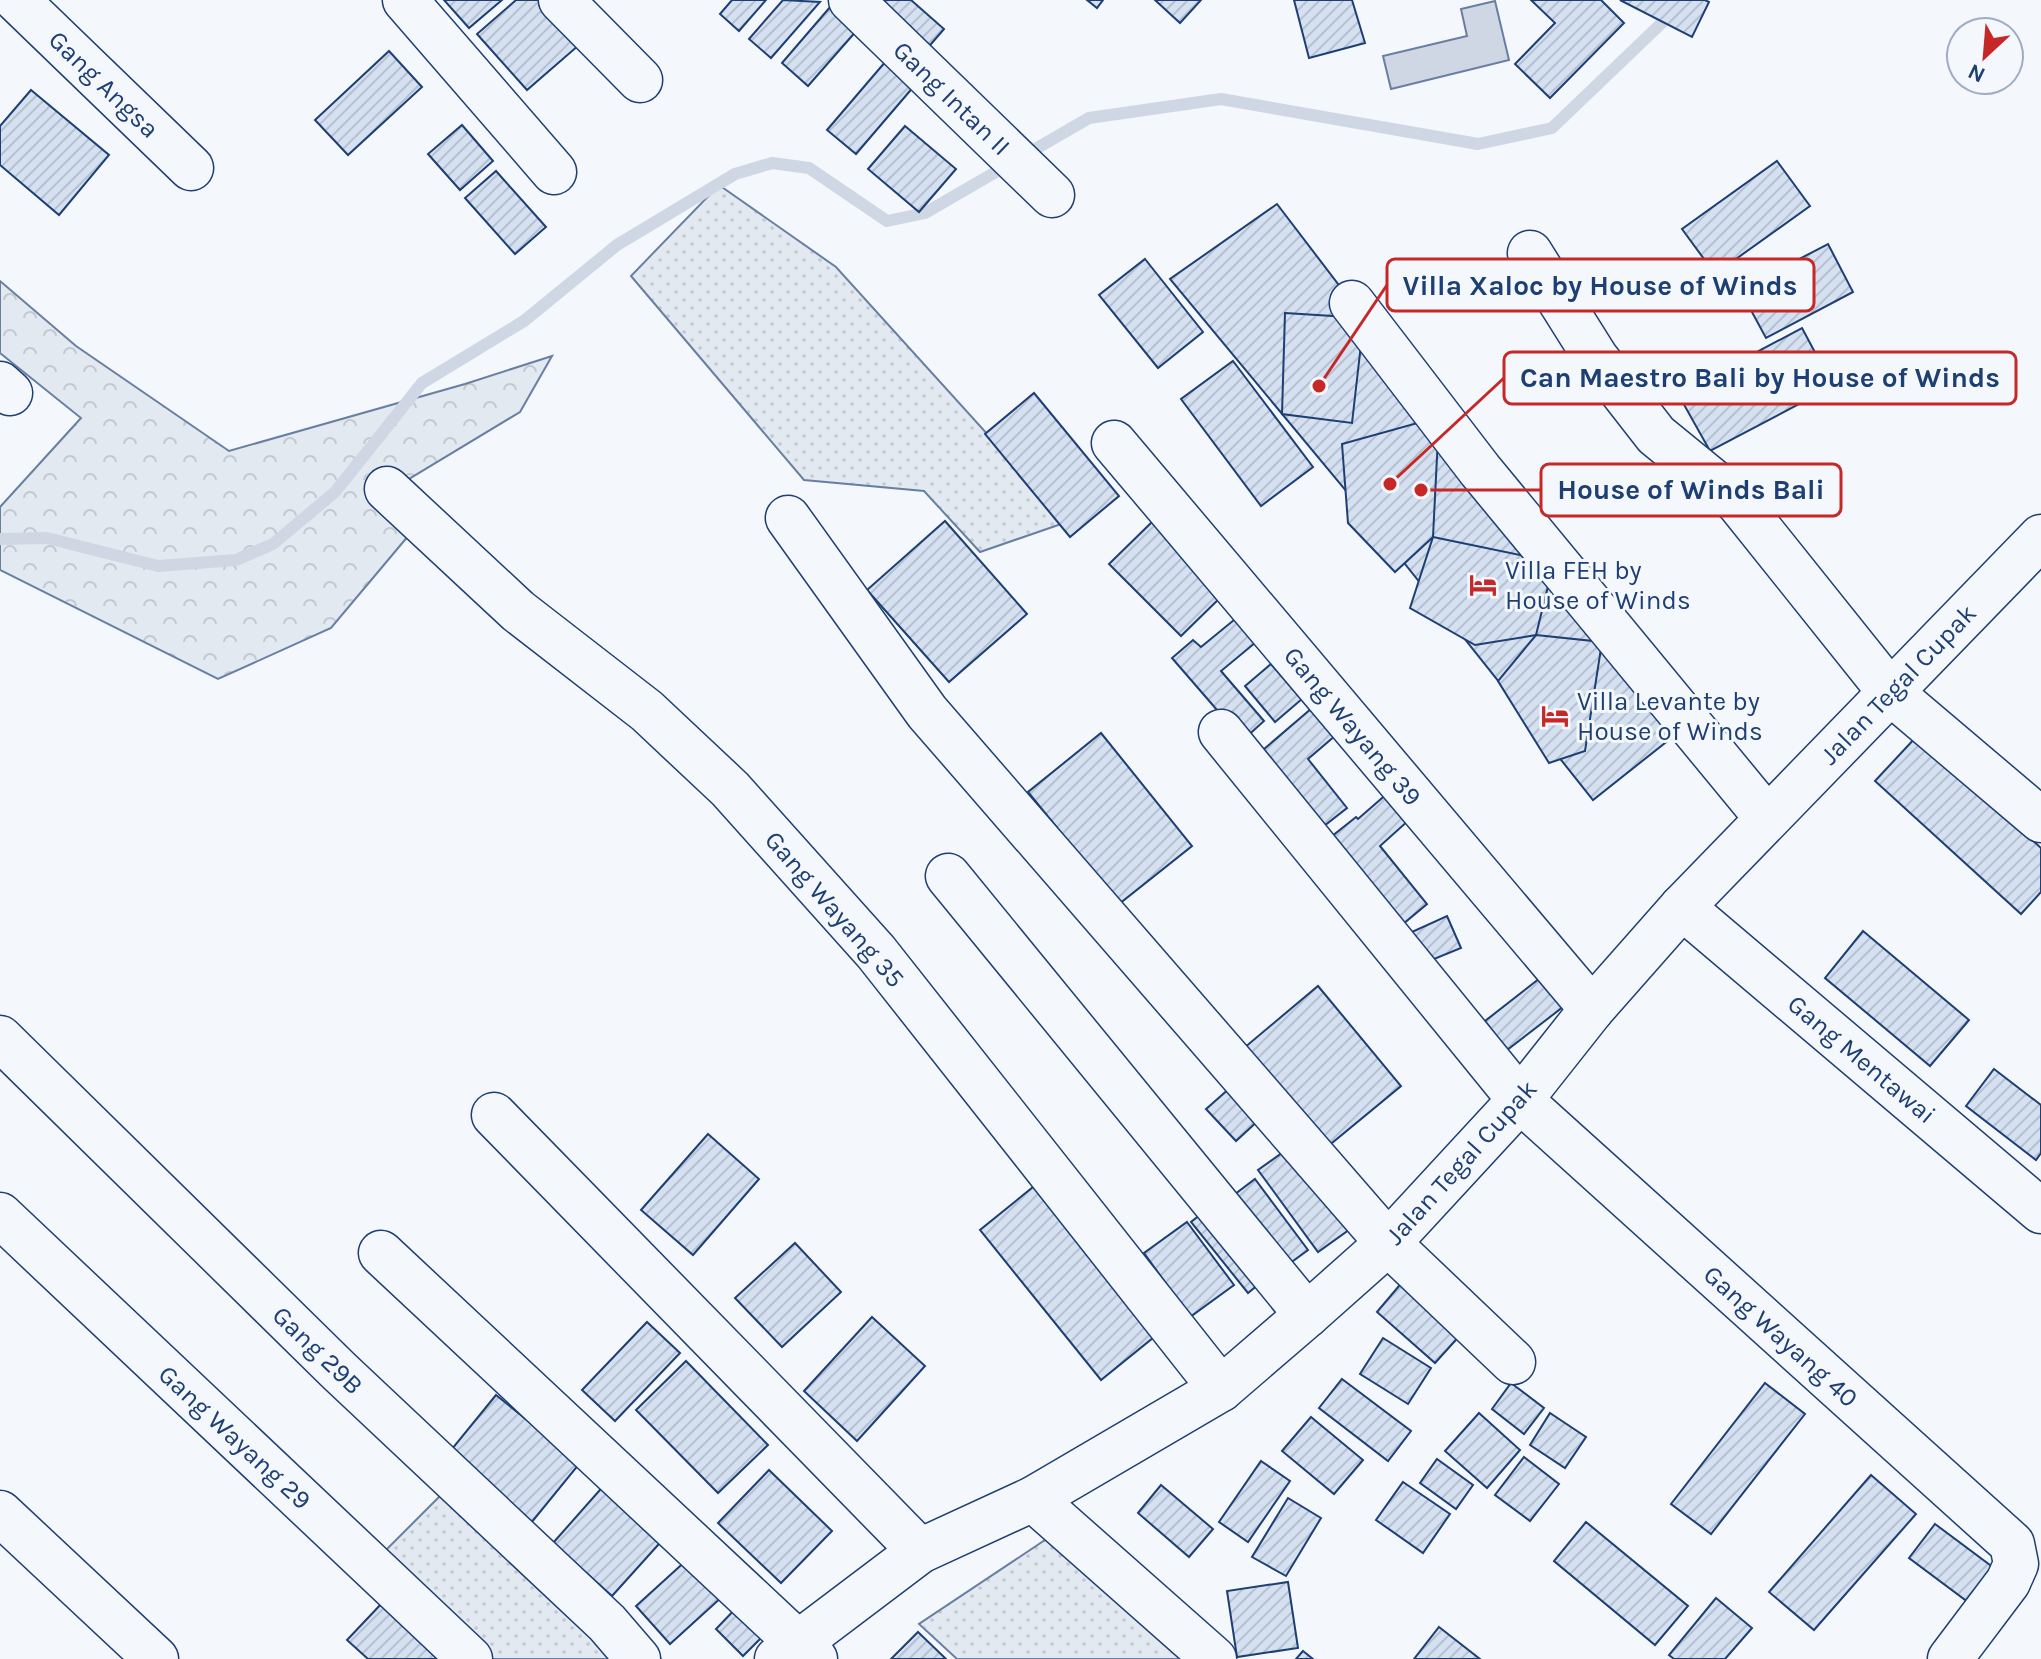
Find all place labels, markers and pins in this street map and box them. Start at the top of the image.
callout: Villa Xaloc by House of Winds [1387,259,1814,311]
callout: Can Maestro Bali by House of Winds [1504,352,2016,404]
callout: House of Winds Bali [1541,464,1841,516]
place label: Villa FEH by House of Winds [1505,555,1691,616]
hotel icon: Villa FEH by House of Winds [1468,570,1498,600]
place label: Villa Levante by House of Winds [1577,686,1763,747]
hotel icon: Villa Levante by House of Winds [1540,701,1570,731]

